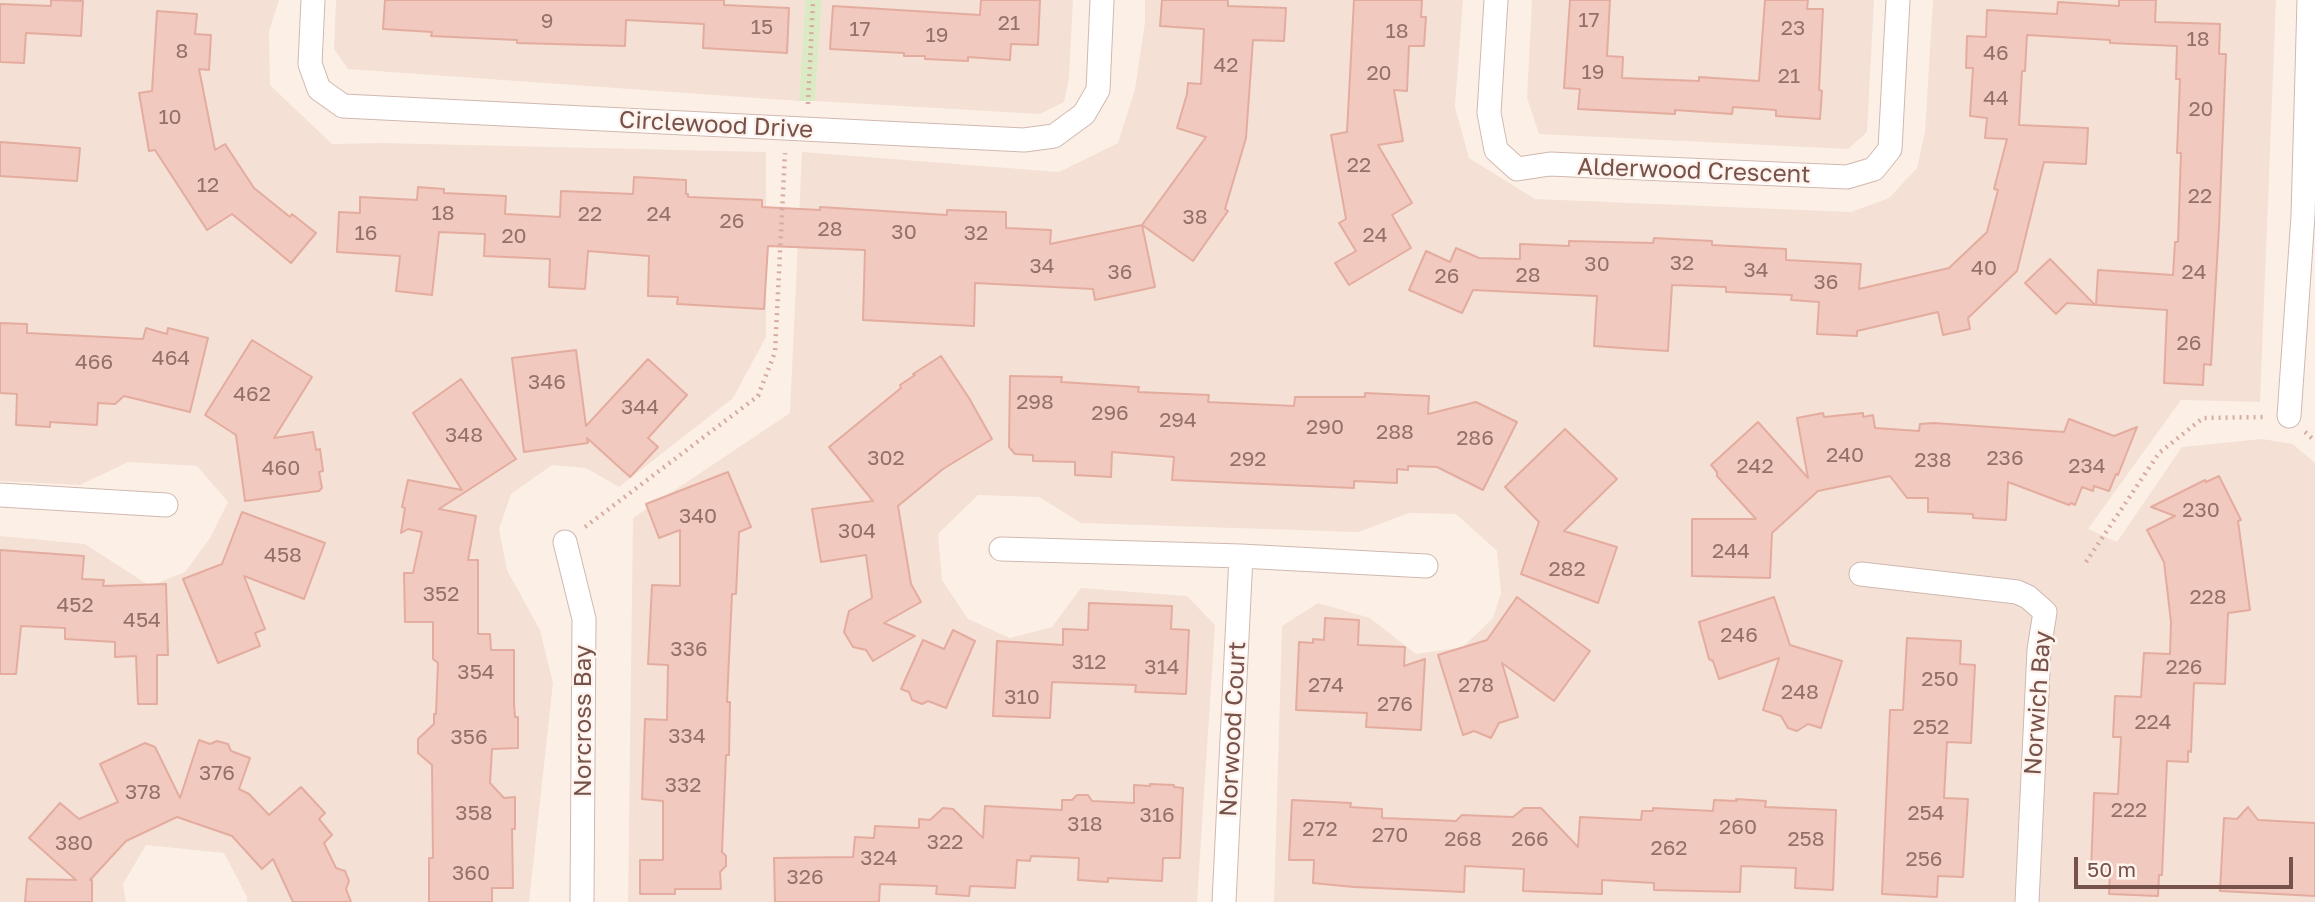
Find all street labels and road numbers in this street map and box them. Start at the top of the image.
street label: Circlewood Drive [618,106,814,144]
street label: Alderwood Crescent [1577,153,1811,189]
street label: Norwich Bay [2019,630,2057,776]
street label: Norwood Court [1214,640,1252,818]
street label: Norcross Bay [569,645,597,797]

